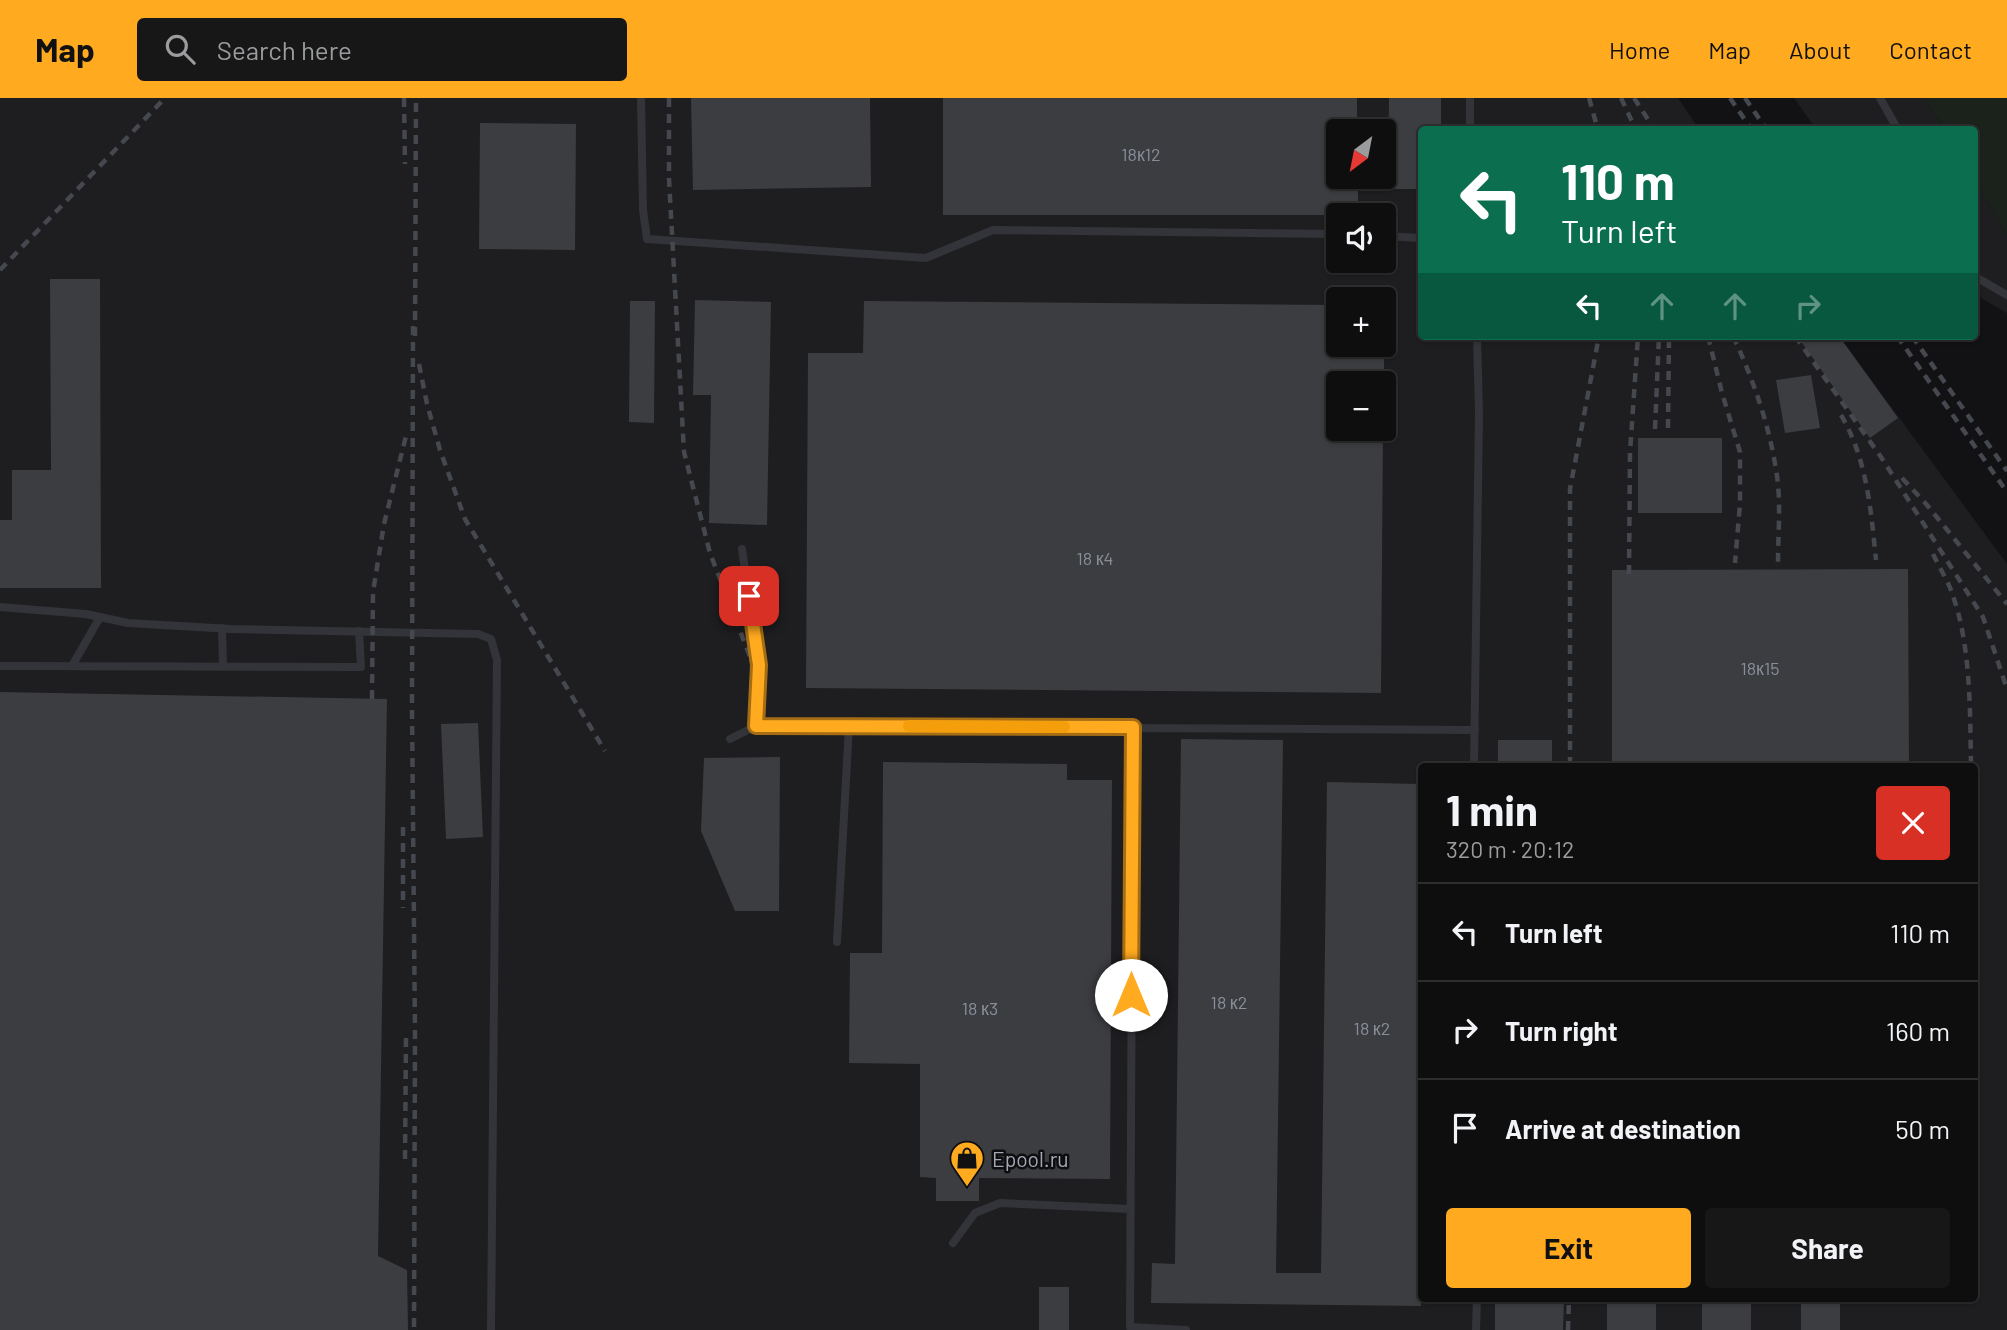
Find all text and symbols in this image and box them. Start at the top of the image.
search box [137,18,627,81]
text: Map [35,29,95,69]
icon: search [161,30,199,68]
text: Search here [217,34,352,65]
text: Home [1609,35,1670,64]
text: Map [1708,35,1751,64]
text: About [1789,35,1851,64]
text: Contact [1889,35,1972,64]
north arrow [1326,119,1396,189]
map controls [1326,119,1396,441]
house number: 18к12 [1121,143,1161,165]
text: 110 m [1561,151,1675,210]
icon: left [1446,154,1537,245]
button: sound [1326,203,1396,273]
text: Turn left [1561,211,1678,249]
button: + [1326,287,1396,357]
icon: left [1570,287,1608,325]
icon: ahead [1643,287,1681,325]
icon: ahead [1716,287,1754,325]
icon: right [1789,287,1827,325]
button: − [1326,371,1396,441]
house number: 18 к4 [1076,547,1114,569]
pin [719,566,779,626]
icon: arrive [730,577,768,615]
house number: 18к15 [1740,657,1780,679]
text: 1 min [1446,784,1538,834]
button: close [1876,786,1950,860]
text: 320 m · 20:12 [1446,835,1574,863]
icon: left [1446,913,1484,951]
text: Turn left [1505,917,1603,948]
text: 110 m [1890,917,1950,948]
position arrow [1094,958,1168,1032]
house number: 18 к2 [1211,991,1247,1013]
house number: 18 к3 [962,997,998,1019]
icon: right [1446,1011,1484,1049]
text: Turn right [1505,1015,1618,1046]
text: 160 m [1886,1015,1950,1046]
house number: 18 к2 [1354,1017,1390,1039]
icon: arrive [1446,1109,1484,1147]
text: Arrive at destination [1505,1113,1741,1144]
text: 50 m [1895,1113,1950,1144]
shop icon: Epool.ru [948,1139,986,1188]
place label: Epool.ru [992,1146,1069,1171]
button: Exit [1446,1208,1691,1288]
button: Share [1705,1208,1950,1288]

